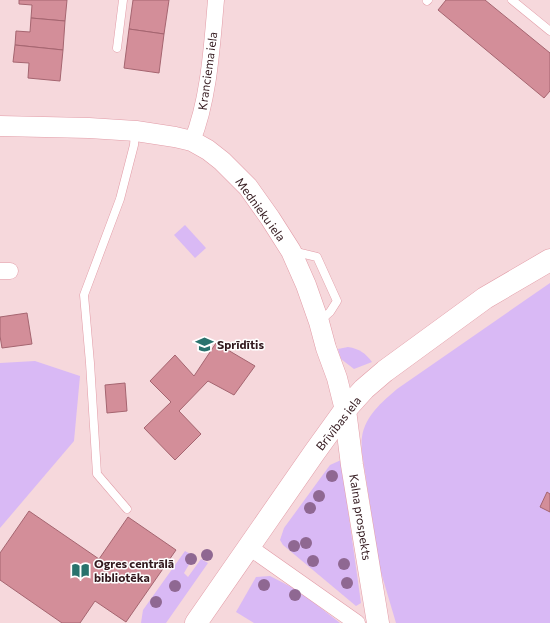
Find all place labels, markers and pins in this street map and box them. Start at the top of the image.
school or university icon: Sprīdītis [194,334,214,354]
place label: Sprīdītis [217,337,264,351]
place label: Ogres centrālā bibliotēka [94,556,174,584]
library icon: Ogres centrālā bibliotēka [71,560,91,580]

